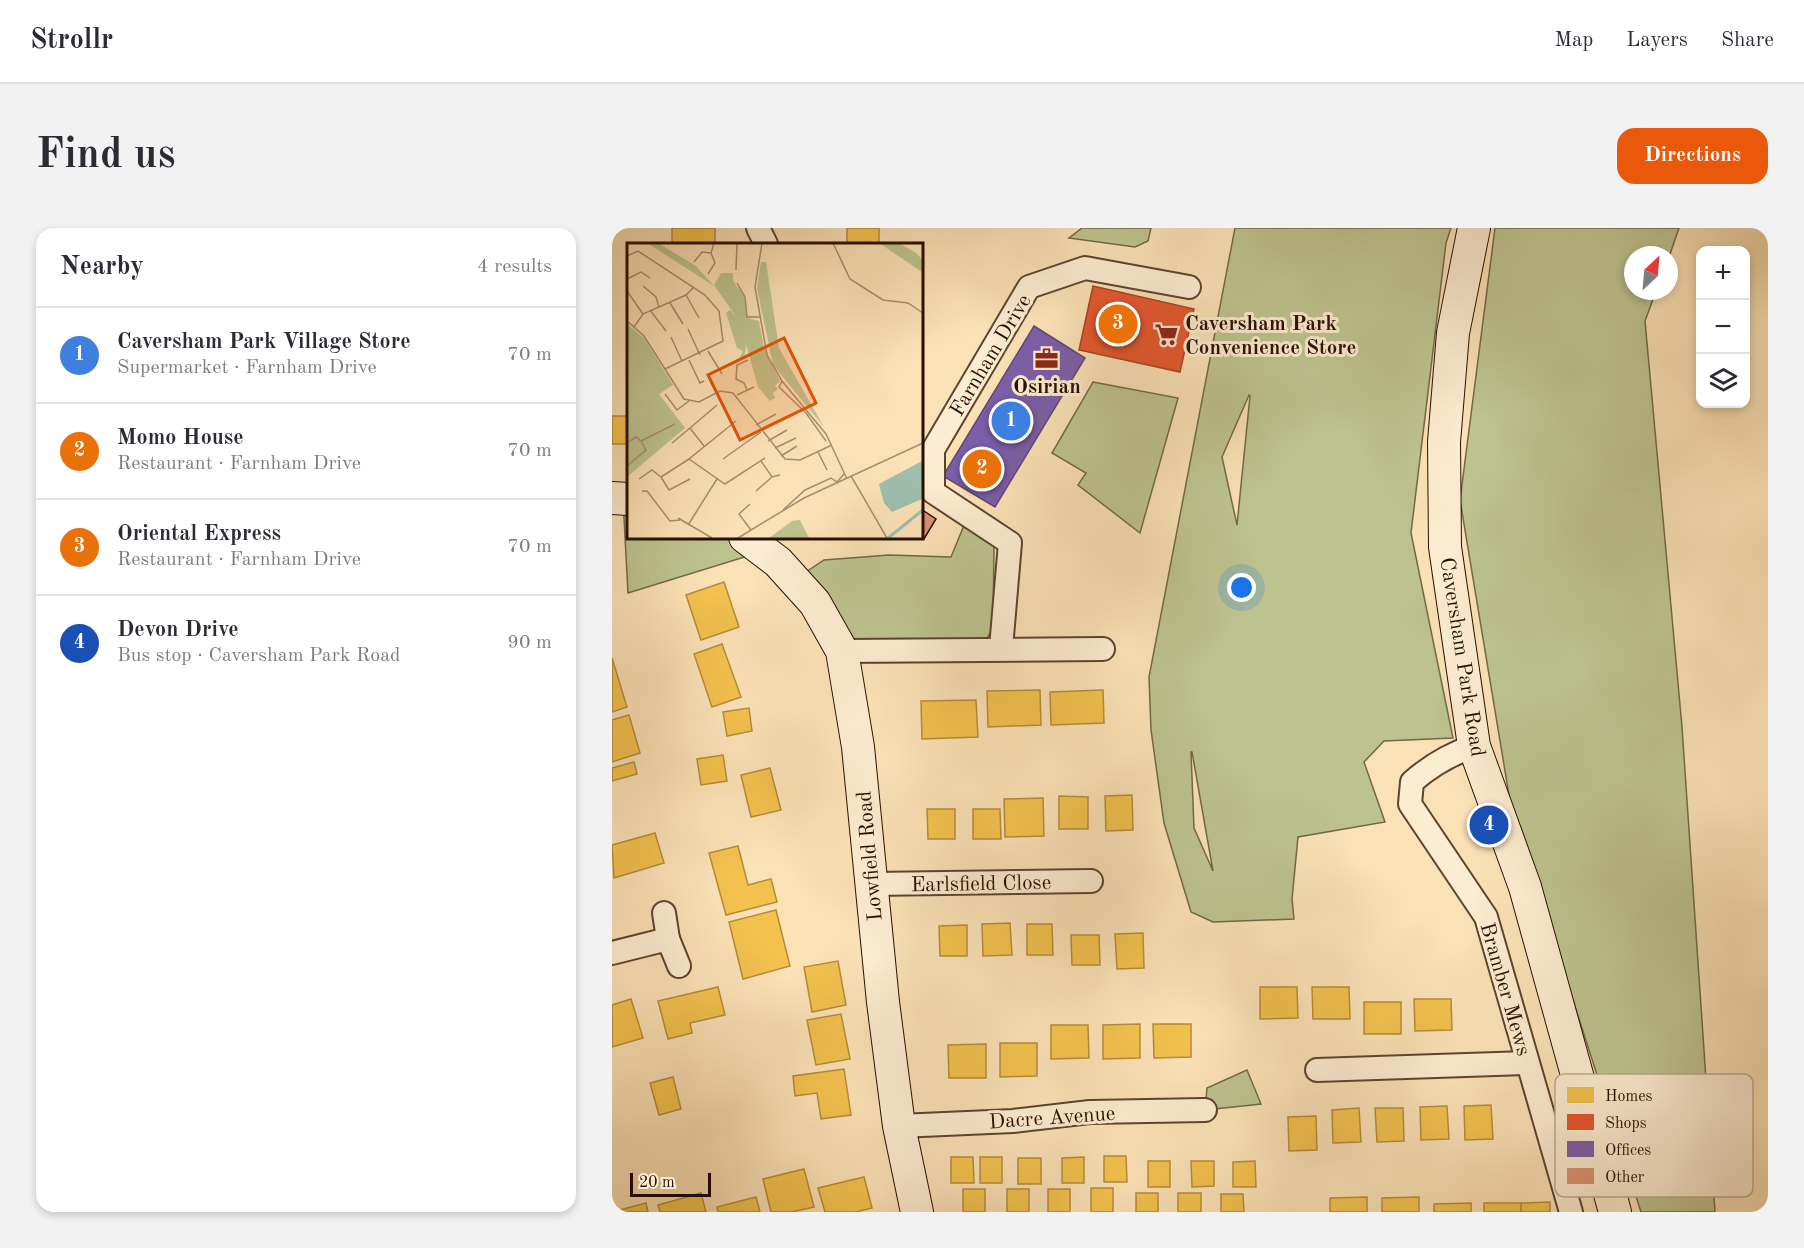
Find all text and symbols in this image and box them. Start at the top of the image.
text: Strollr [30,27,113,55]
text: Map [1554,30,1593,51]
text: Layers [1626,30,1688,51]
text: Share [1721,30,1774,51]
button: Directions [1617,128,1768,184]
text: Find us [36,135,175,177]
inset map [627,243,922,538]
north arrow [1624,246,1678,300]
map controls [1696,246,1750,408]
button: + [1696,246,1750,300]
text: Nearby [60,254,144,280]
text: 4 results [477,257,552,277]
street label: Farnham Drive [947,291,1036,420]
button: − [1696,300,1750,354]
pin: 3 [1098,302,1138,346]
place label: Caversham Park Convenience Store [1185,314,1356,359]
supermarket icon: Caversham Park Convenience Store [1154,322,1180,348]
text: Caversham Park Village Store [117,331,411,353]
text: 1 [74,345,85,365]
text: 70 m [507,345,552,365]
office icon: Osirian [1034,345,1060,371]
button: layers [1696,354,1750,408]
text: Supermarket · Farnham Drive [117,358,377,378]
place label: Osirian [1013,377,1081,398]
pin: 1 [992,398,1030,444]
text: Momo House [117,427,244,449]
text: 2 [74,441,85,461]
text: 70 m [507,441,552,461]
pin: 2 [962,446,1001,492]
text: Restaurant · Farnham Drive [117,454,361,474]
text: Oriental Express [117,523,281,545]
text: 3 [74,537,85,557]
text: 70 m [507,537,552,557]
text: Restaurant · Farnham Drive [117,550,361,570]
street label: Caversham Park Road [1435,556,1488,758]
your location [1227,573,1256,602]
text: Devon Drive [117,619,239,641]
text: 4 [74,633,85,653]
text: 90 m [507,633,552,653]
text: Bus stop · Caversham Park Road [117,646,400,666]
street label: Lowfield Road [854,790,887,922]
pin: 4 [1470,802,1508,848]
street label: Earlsfield Close [911,873,1051,896]
street label: Bramber Mews [1475,920,1534,1058]
legend [1555,1074,1753,1197]
text: Homes [1605,1089,1653,1105]
street label: Dacre Avenue [988,1104,1116,1133]
text: Shops [1605,1116,1647,1132]
text: Offices [1605,1143,1651,1159]
scale bar [630,1170,711,1198]
text: Other [1605,1170,1645,1186]
text: 20 m [639,1175,675,1191]

